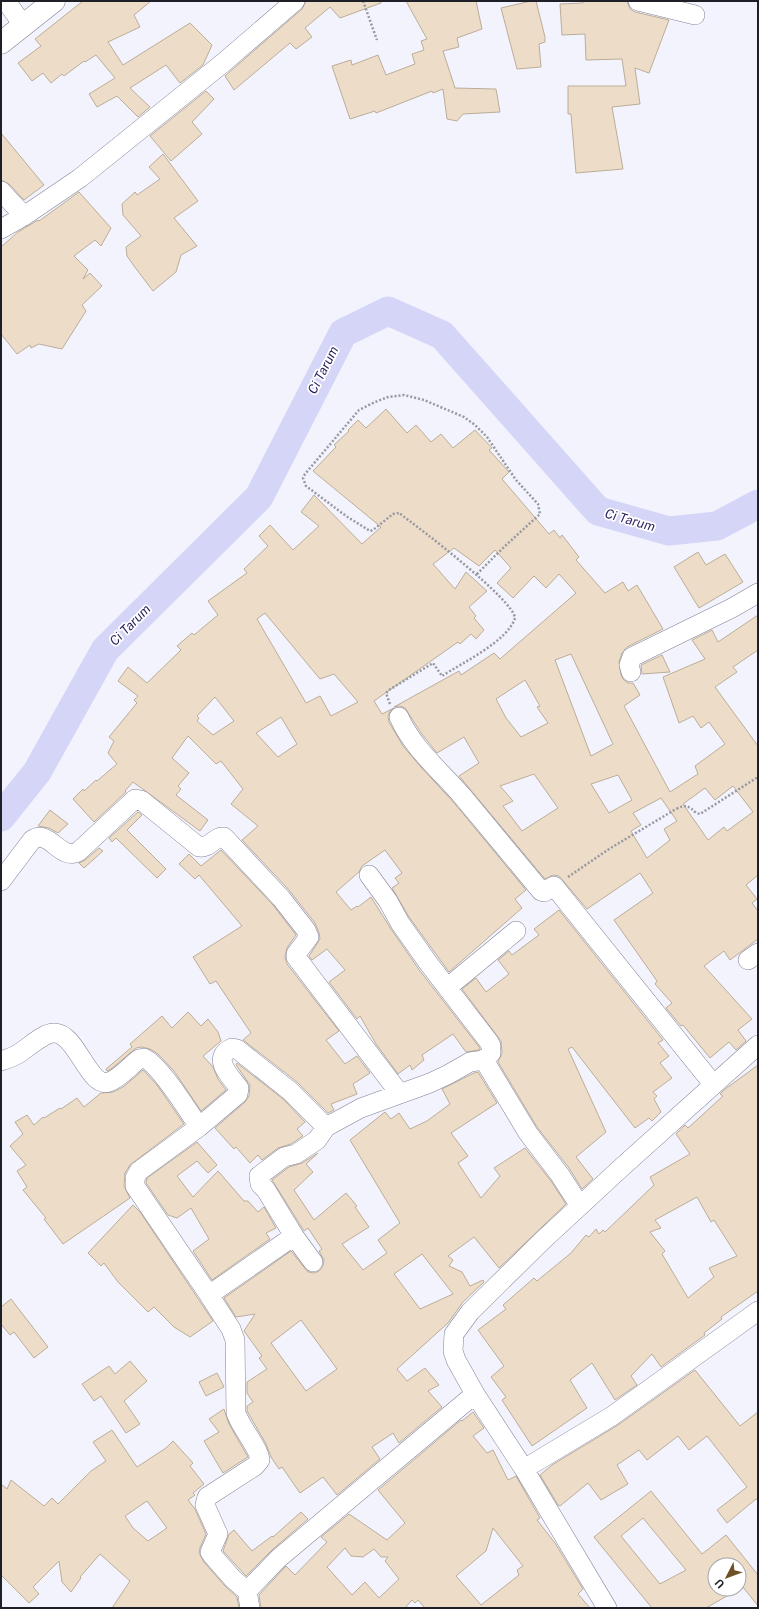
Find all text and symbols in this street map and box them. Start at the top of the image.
water label: Ci Tarum [305,343,341,396]
water label: Ci Tarum [603,506,657,534]
water label: Ci Tarum [106,601,154,649]
north arrow [707,1557,747,1597]
text: U [712,1577,727,1591]

